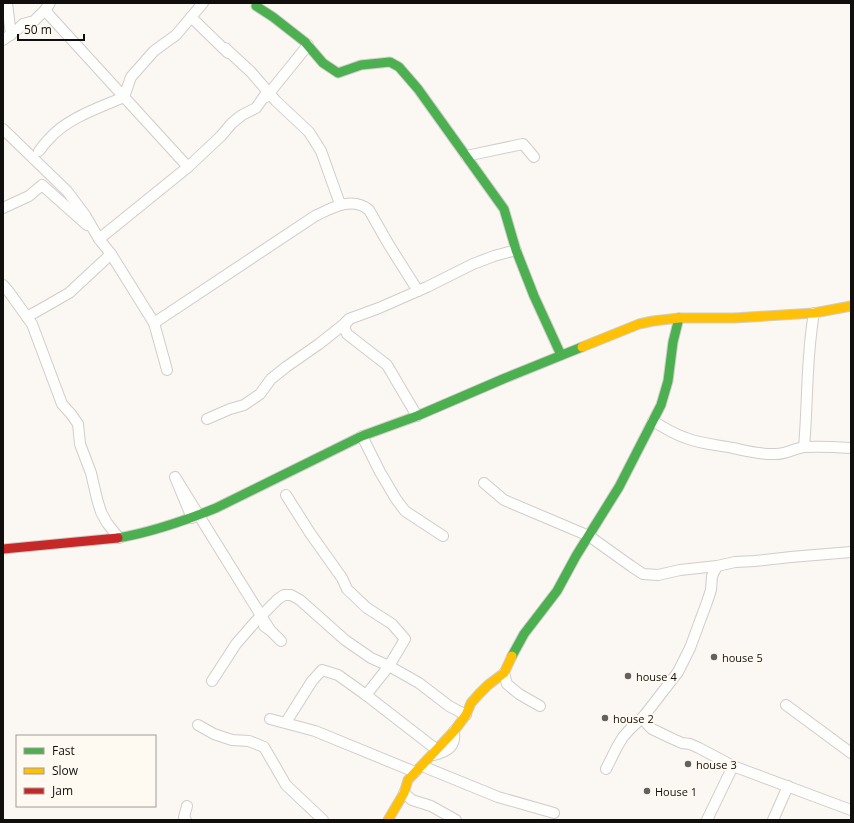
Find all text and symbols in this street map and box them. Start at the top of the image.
scale bar [18,16,84,42]
text: 50 m [24,21,52,38]
place label: house 5 [722,650,763,665]
marker: house 5 [709,652,719,662]
place label: house 4 [636,669,677,684]
marker: house 4 [623,671,633,681]
place label: house 2 [613,711,654,726]
marker: house 2 [600,713,610,723]
legend [16,735,156,807]
text: Fast [52,742,75,759]
place label: house 3 [696,757,737,772]
marker: house 3 [683,759,693,769]
text: Slow [52,762,79,779]
text: Jam [51,782,73,799]
place label: House 1 [655,784,697,799]
marker: House 1 [642,786,652,796]

